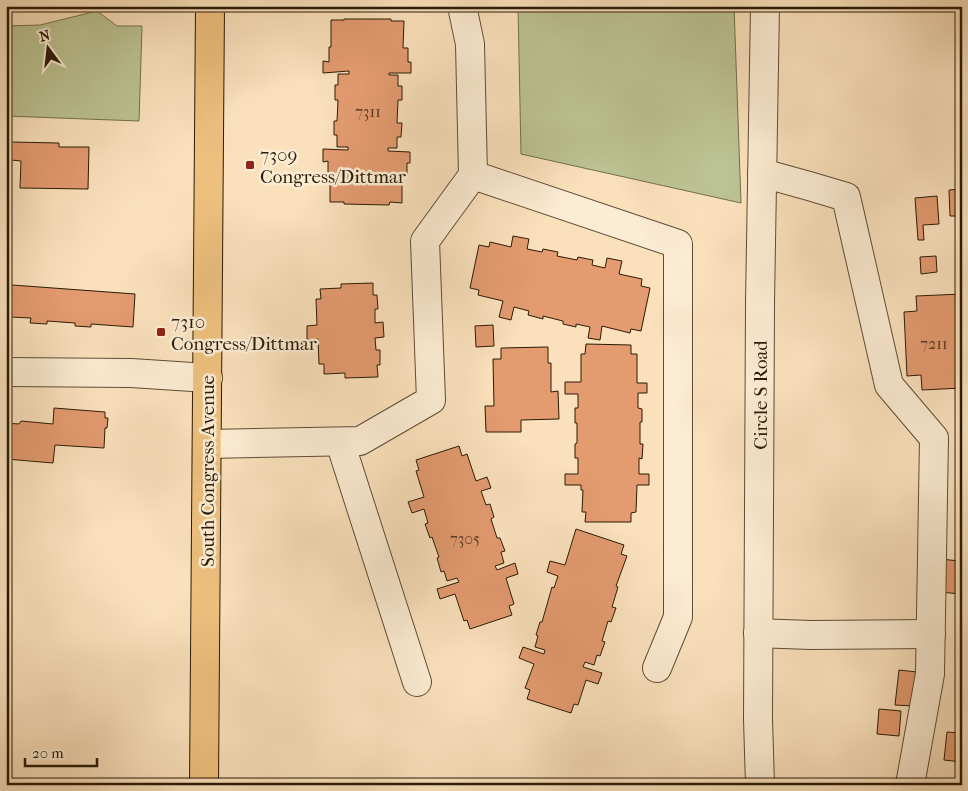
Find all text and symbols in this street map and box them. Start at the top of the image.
north arrow [22,22,72,72]
text: N [37,26,52,46]
house number: 7311 [355,102,381,121]
place label: 7309 Congress/Dittmar [260,144,407,188]
marker: 7309 Congress/Dittmar [244,159,256,171]
place label: 7310 Congress/Dittmar [171,311,318,355]
marker: 7310 Congress/Dittmar [155,326,167,338]
house number: 7211 [920,334,948,353]
street label: Circle S Road [750,340,772,450]
street label: South Congress Avenue [197,375,219,567]
house number: 7305 [450,529,480,548]
scale bar [25,736,98,768]
text: 20 m [32,744,64,762]

